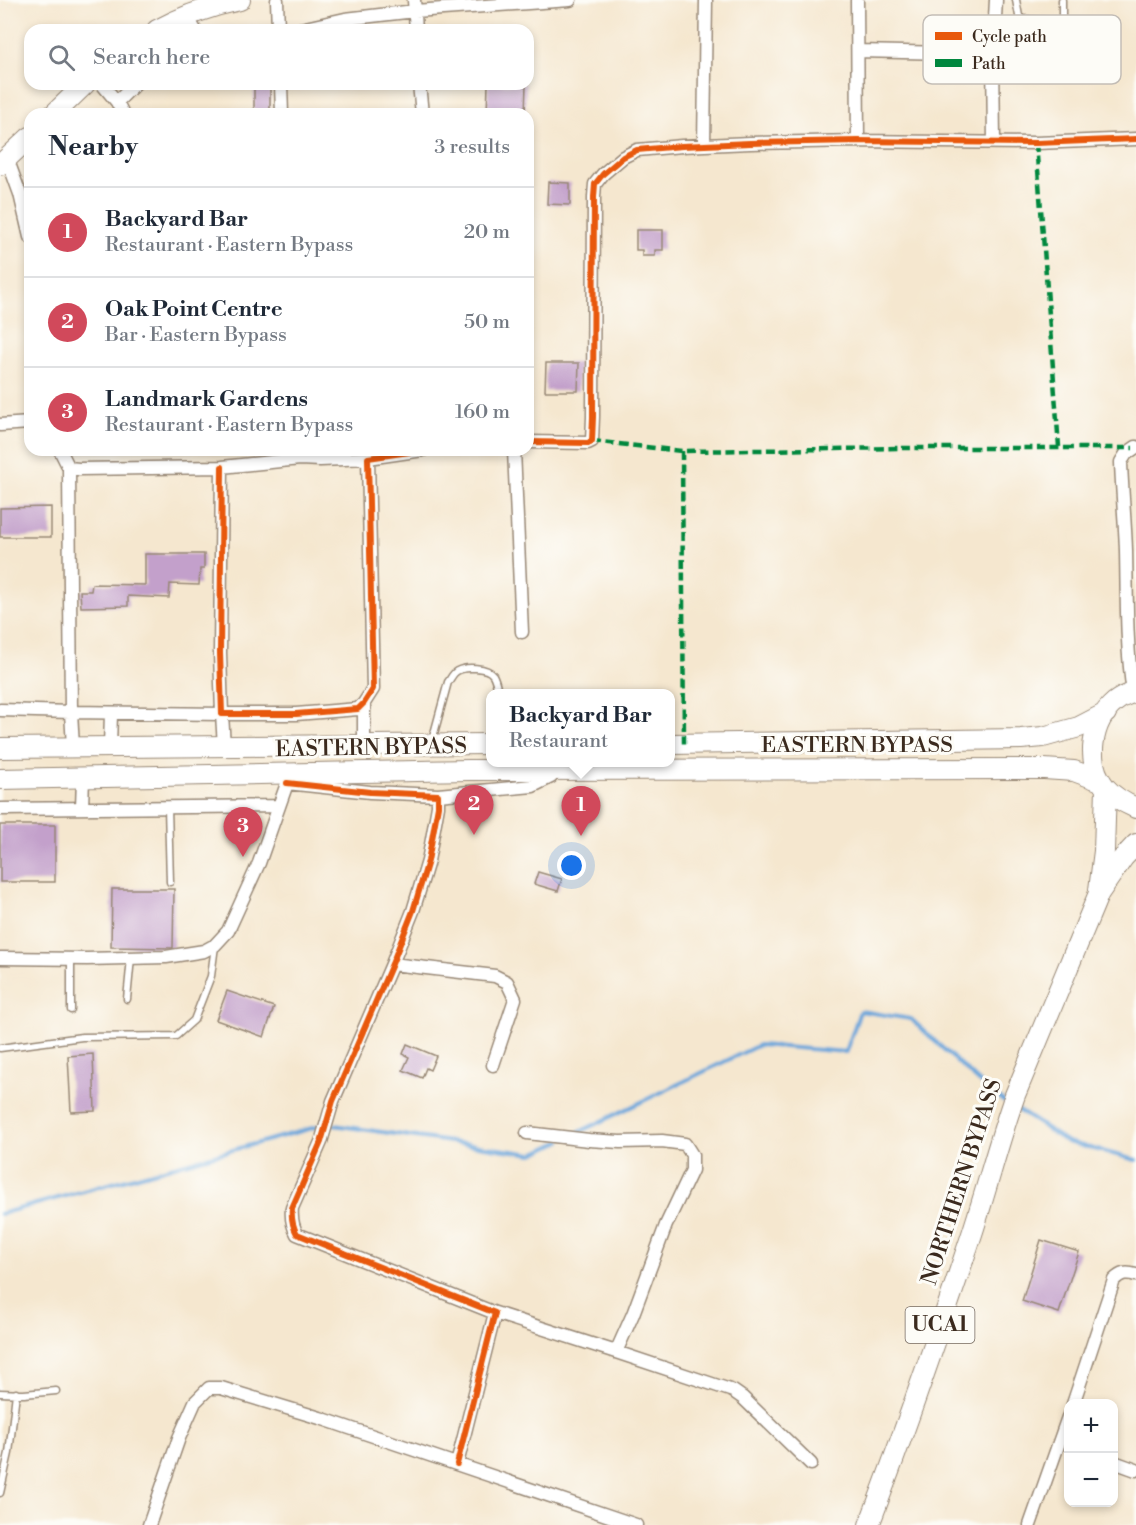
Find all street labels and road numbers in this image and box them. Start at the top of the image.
street label: EASTERN BYPASS [761,732,953,759]
street label: EASTERN BYPASS [275,733,467,763]
street label: NORTHERN BYPASS [916,1076,1008,1288]
road number: UCA1 [906,1307,974,1343]

